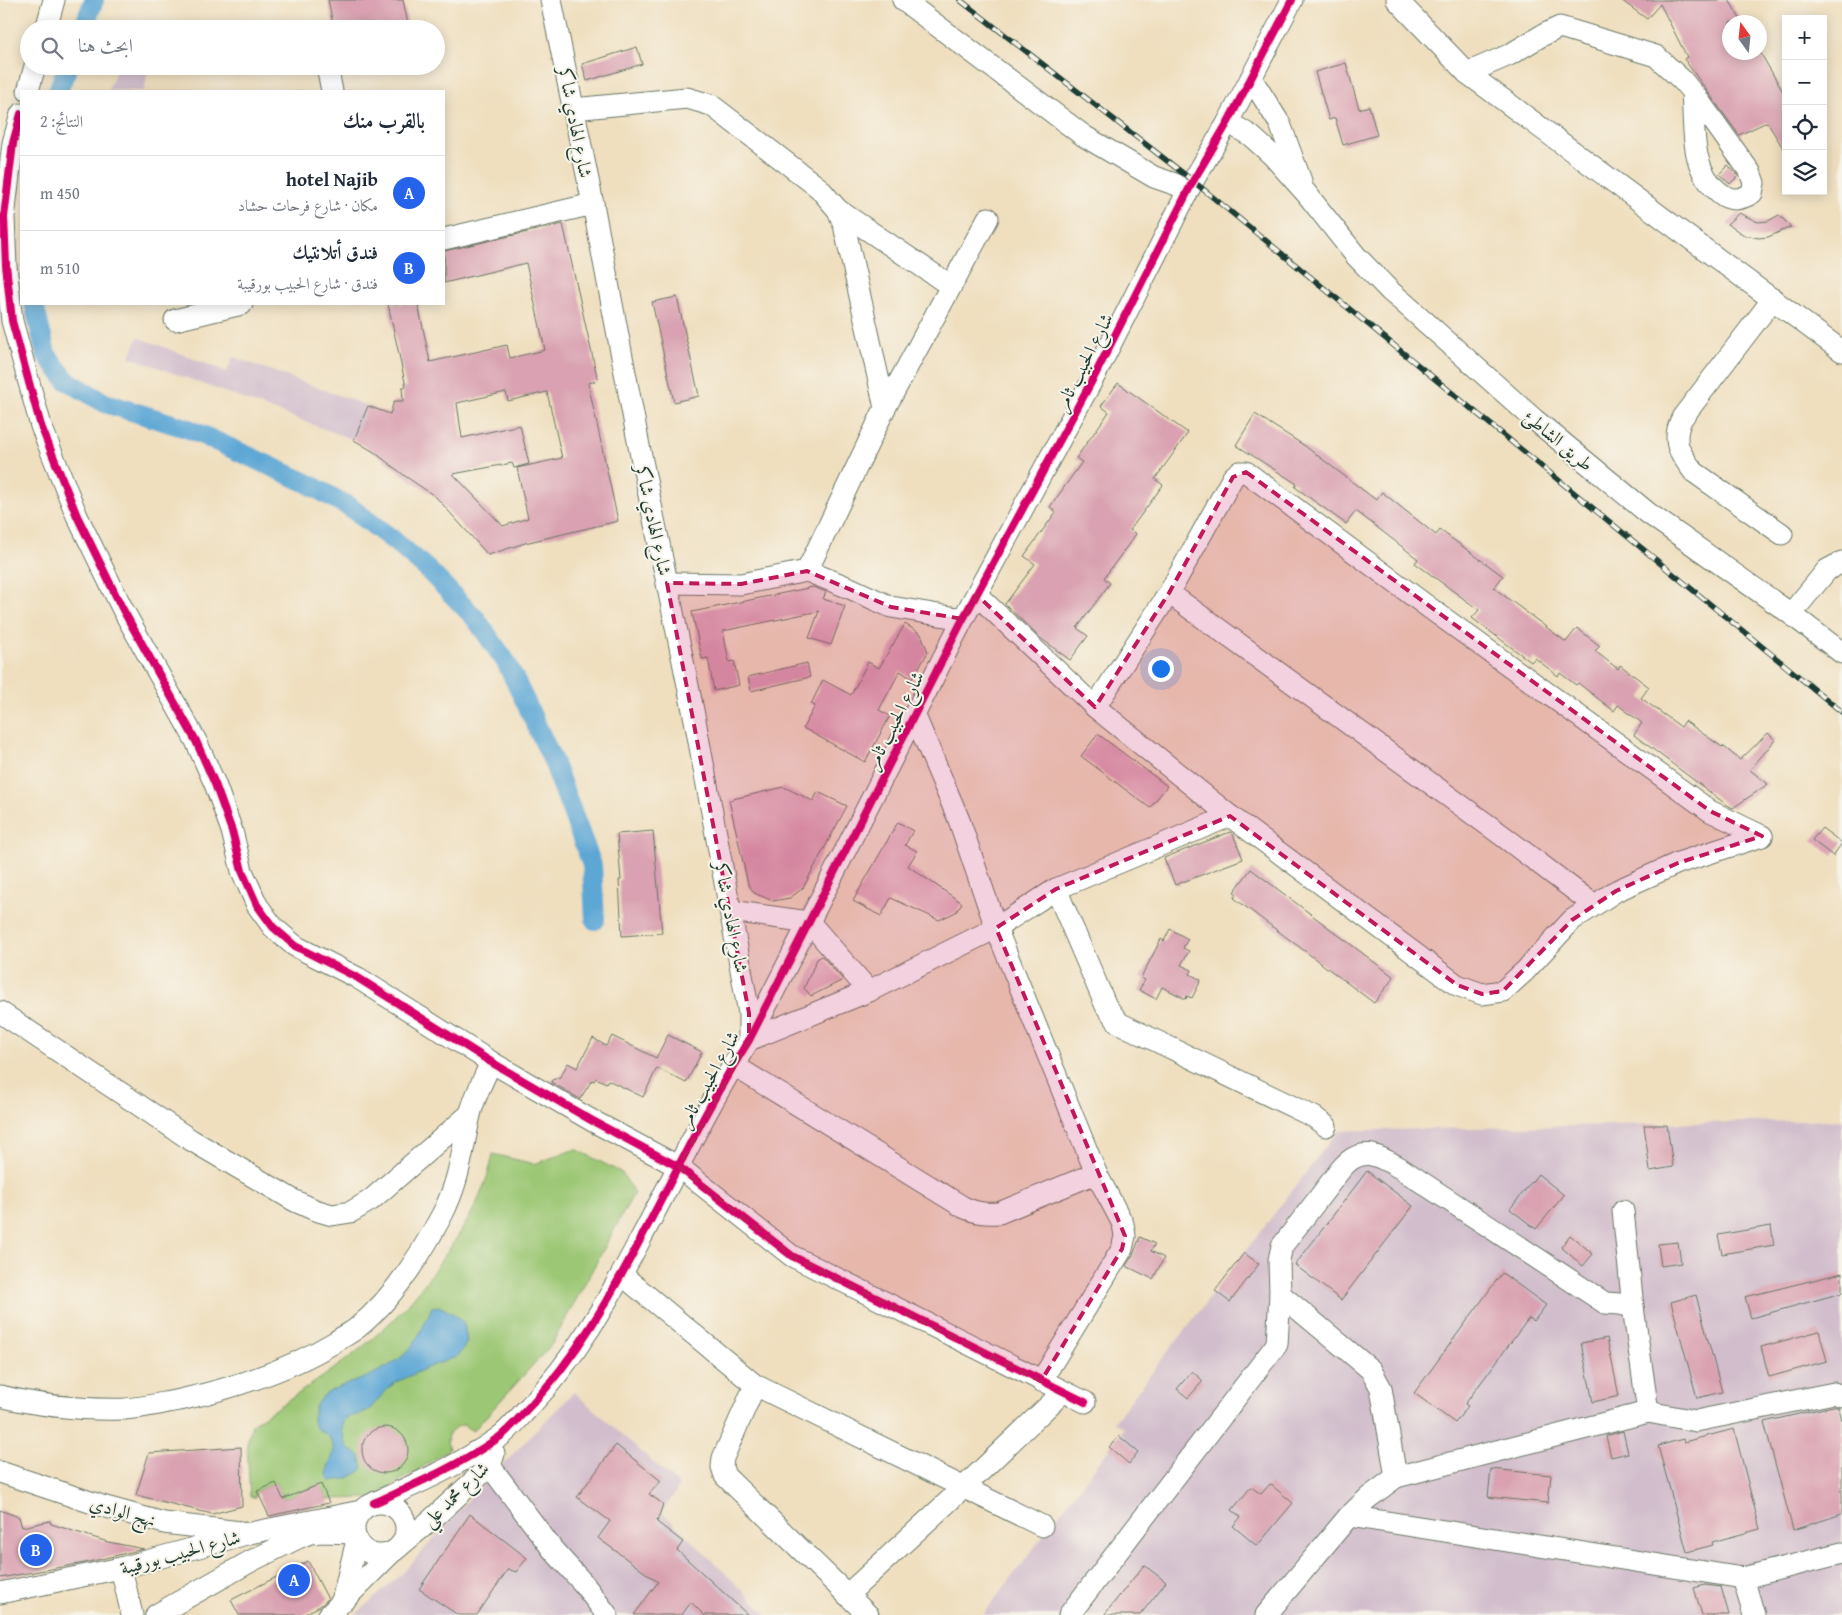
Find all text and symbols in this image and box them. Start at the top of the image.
north arrow [1722,15,1767,60]
map controls [1782,15,1827,195]
button: + [1782,15,1827,60]
search box [20,20,445,75]
text: ابحث هنا [78,31,133,59]
icon: search [38,34,66,62]
button: − [1782,60,1827,105]
street label: شارع الهادي شاكر [549,62,601,180]
text: بالقرب منك [343,105,425,136]
button: locate [1782,105,1827,150]
text: النتائج: 2 [40,109,83,133]
button: layers [1782,150,1827,195]
text: hotel Najib [286,165,378,193]
text: 450 m [40,181,80,205]
text: A [404,181,414,205]
text: مكان · شارع فرحات حشاد [238,193,378,217]
text: فندق أتلانتيك [292,238,378,266]
text: 510 m [40,256,80,280]
text: B [404,256,414,280]
text: فندق · شارع الحبيب بورقيبة [237,271,378,295]
street label: شارع الحبيب ثامر [1046,308,1122,417]
street label: طريق الشاطئ [1518,402,1600,478]
street label: شارع الهادي شاكر [626,460,679,579]
your location [1148,656,1174,682]
street label: شارع الحبيب ثامر [857,666,933,775]
street label: شارع الهادي شاكر [705,857,757,975]
street label: شارع الحبيب ثامر [670,1025,748,1134]
street label: شارع محمد علي [415,1455,498,1537]
street label: نهج الوادي [86,1488,159,1538]
street label: شارع الحبيب بورقيبة [117,1523,244,1583]
pin: B [20,1531,52,1569]
pin: A [278,1561,310,1599]

